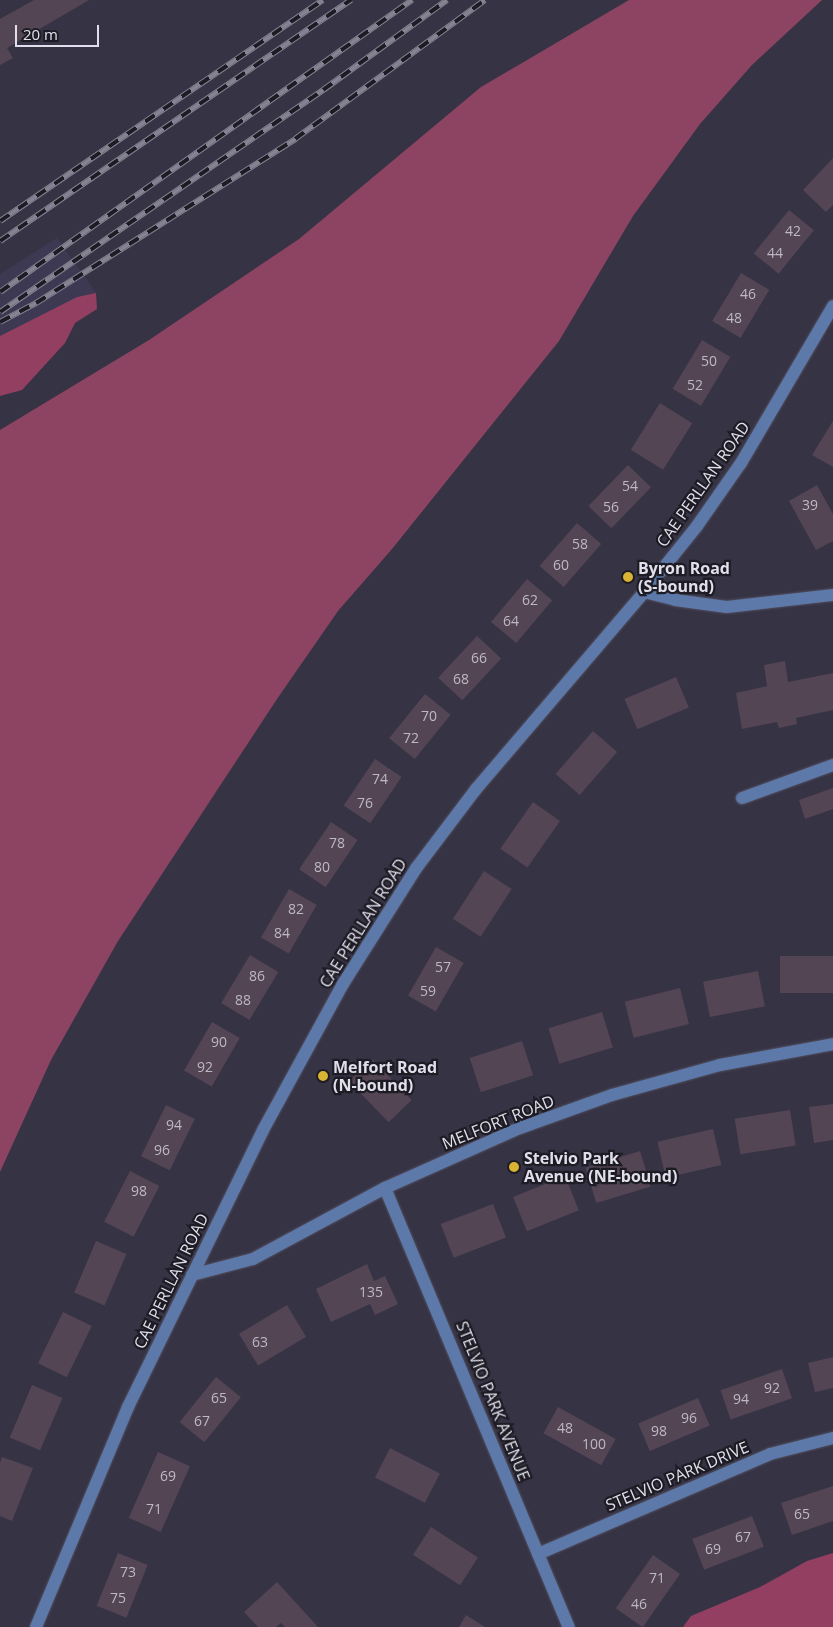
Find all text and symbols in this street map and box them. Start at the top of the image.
scale bar [18,15,101,47]
text: 20 m [23,24,58,44]
house number: 42 [785,223,801,239]
house number: 44 [767,245,783,261]
house number: 46 [740,286,756,302]
house number: 48 [726,310,742,326]
house number: 50 [701,353,717,369]
house number: 52 [687,377,703,393]
street label: CAE PERLLAN ROAD [652,418,754,550]
house number: 54 [622,478,638,494]
house number: 39 [802,497,818,513]
house number: 56 [603,499,619,515]
house number: 58 [572,536,588,552]
house number: 60 [553,557,569,573]
place label: Byron Road (S-bound) [638,558,730,596]
marker: Byron Road (S-bound) [622,571,634,583]
house number: 62 [522,592,538,608]
house number: 64 [503,613,519,629]
house number: 66 [471,650,487,666]
house number: 68 [453,671,469,687]
house number: 70 [421,708,437,724]
house number: 72 [403,730,419,746]
house number: 74 [372,771,388,787]
house number: 76 [357,795,373,811]
house number: 78 [329,835,345,851]
street label: CAE PERLLAN ROAD [315,855,411,991]
house number: 80 [314,859,330,875]
house number: 82 [288,901,304,917]
house number: 84 [274,925,290,941]
house number: 57 [435,959,451,975]
house number: 86 [249,968,265,984]
house number: 59 [420,983,436,999]
house number: 88 [235,992,251,1008]
house number: 90 [211,1034,227,1050]
place label: Melfort Road (N-bound) [333,1057,437,1095]
house number: 92 [197,1059,213,1075]
marker: Melfort Road (N-bound) [317,1070,329,1082]
street label: MELFORT ROAD [439,1091,557,1153]
house number: 94 [166,1117,182,1133]
house number: 96 [154,1142,170,1158]
place label: Stelvio Park Avenue (NE-bound) [524,1148,677,1186]
marker: Stelvio Park Avenue (NE-bound) [508,1161,520,1173]
house number: 98 [131,1183,147,1199]
street label: CAE PERLLAN ROAD [130,1210,212,1352]
house number: 135 [359,1284,383,1300]
street label: STELVIO PARK AVENUE [452,1319,534,1483]
house number: 63 [252,1334,268,1350]
house number: 92 [764,1380,780,1396]
house number: 65 [211,1390,227,1406]
house number: 94 [733,1391,749,1407]
house number: 96 [681,1410,697,1426]
house number: 67 [194,1413,210,1429]
house number: 48 [557,1420,573,1436]
house number: 98 [651,1423,667,1439]
house number: 100 [582,1436,606,1452]
street label: STELVIO PARK DRIVE [603,1437,751,1515]
house number: 69 [160,1468,176,1484]
house number: 71 [146,1501,162,1517]
house number: 65 [794,1506,810,1522]
house number: 67 [735,1529,751,1545]
house number: 69 [705,1541,721,1557]
house number: 73 [120,1564,136,1580]
house number: 71 [649,1570,665,1586]
house number: 75 [110,1590,126,1606]
house number: 46 [631,1596,647,1612]

